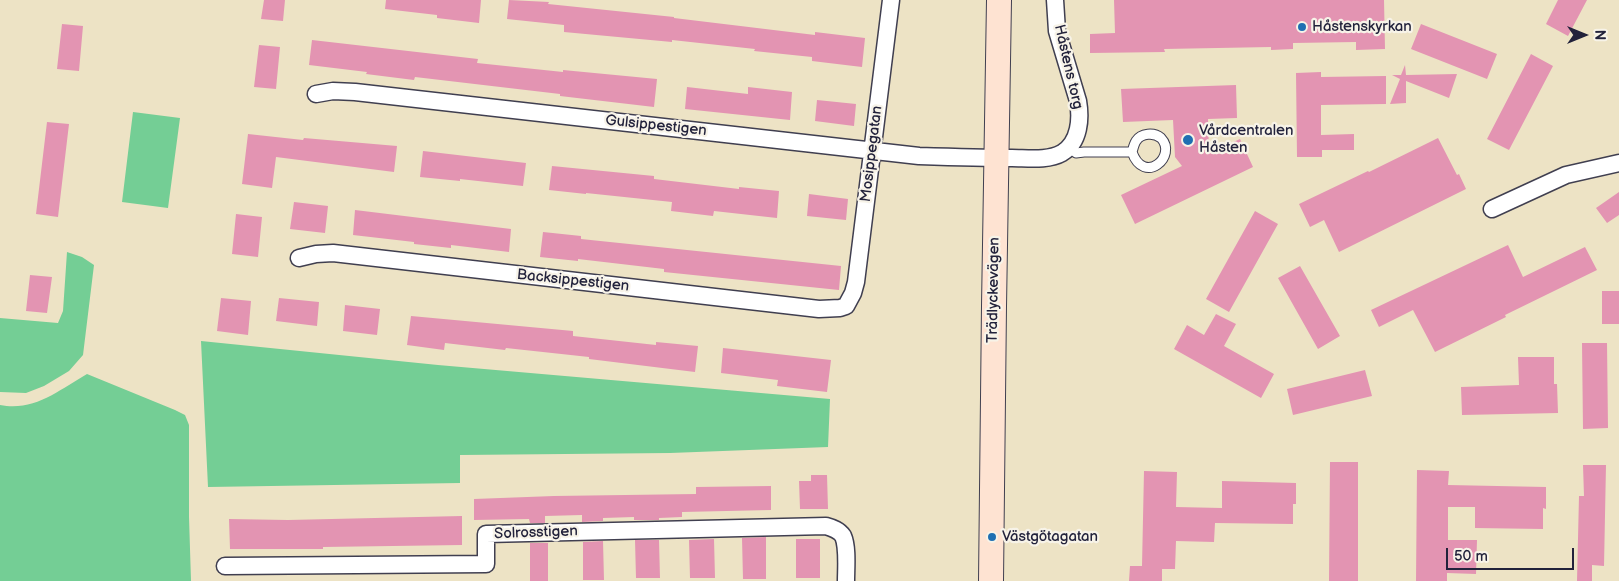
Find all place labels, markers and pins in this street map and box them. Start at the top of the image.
place label: Håstenskyrkan [1312,18,1412,36]
marker: Håstenskyrkan [1296,21,1308,33]
place label: Vårdcentralen Håsten [1199,122,1293,157]
marker: Vårdcentralen Håsten [1181,133,1195,147]
place label: Västgötagatan [1002,528,1098,546]
marker: Västgötagatan [986,531,998,543]

